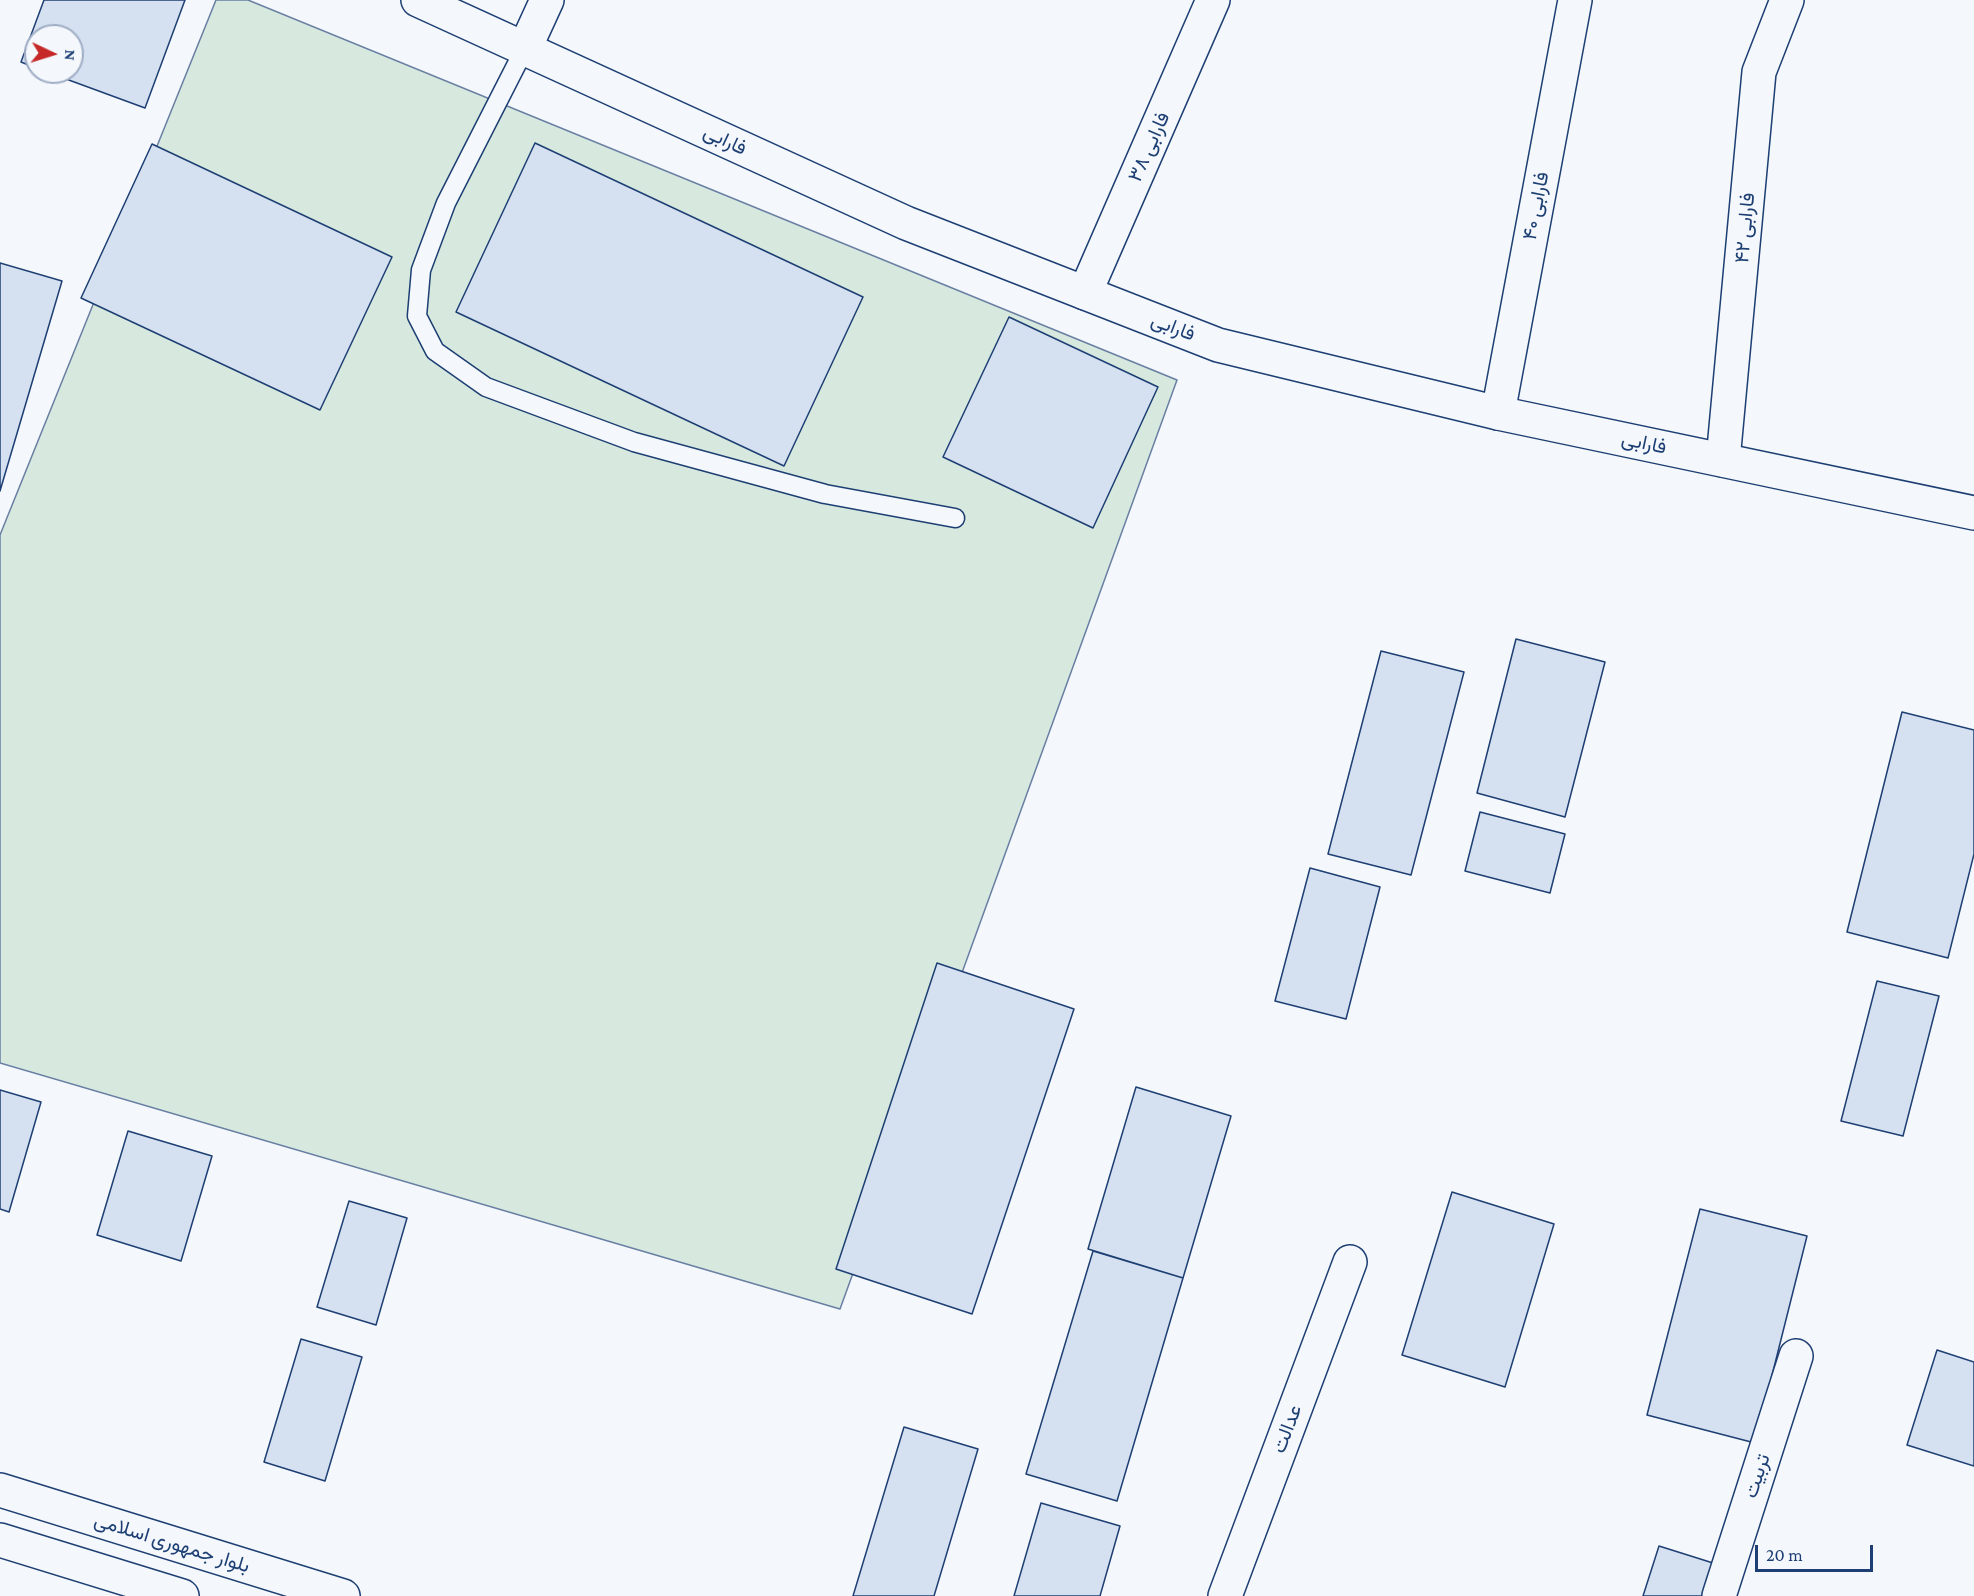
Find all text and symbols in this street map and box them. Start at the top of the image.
north arrow [24,24,84,84]
text: N [62,49,79,61]
street label: فارابی ۳۸ [1123,108,1175,186]
street label: فارابی [699,120,751,160]
street label: فارابی ۴۰ [1518,170,1554,242]
street label: فارابی ۴۲ [1730,192,1760,264]
street label: فارابی [1148,308,1198,346]
street label: فارابی [1619,427,1669,459]
street label: عدالت [1267,1401,1307,1457]
street label: تربیت [1739,1451,1775,1501]
street label: بلوار جمهوری اسلامی [91,1508,253,1578]
scale bar [1758,1533,1876,1571]
text: 20 m [1766,1545,1803,1565]

